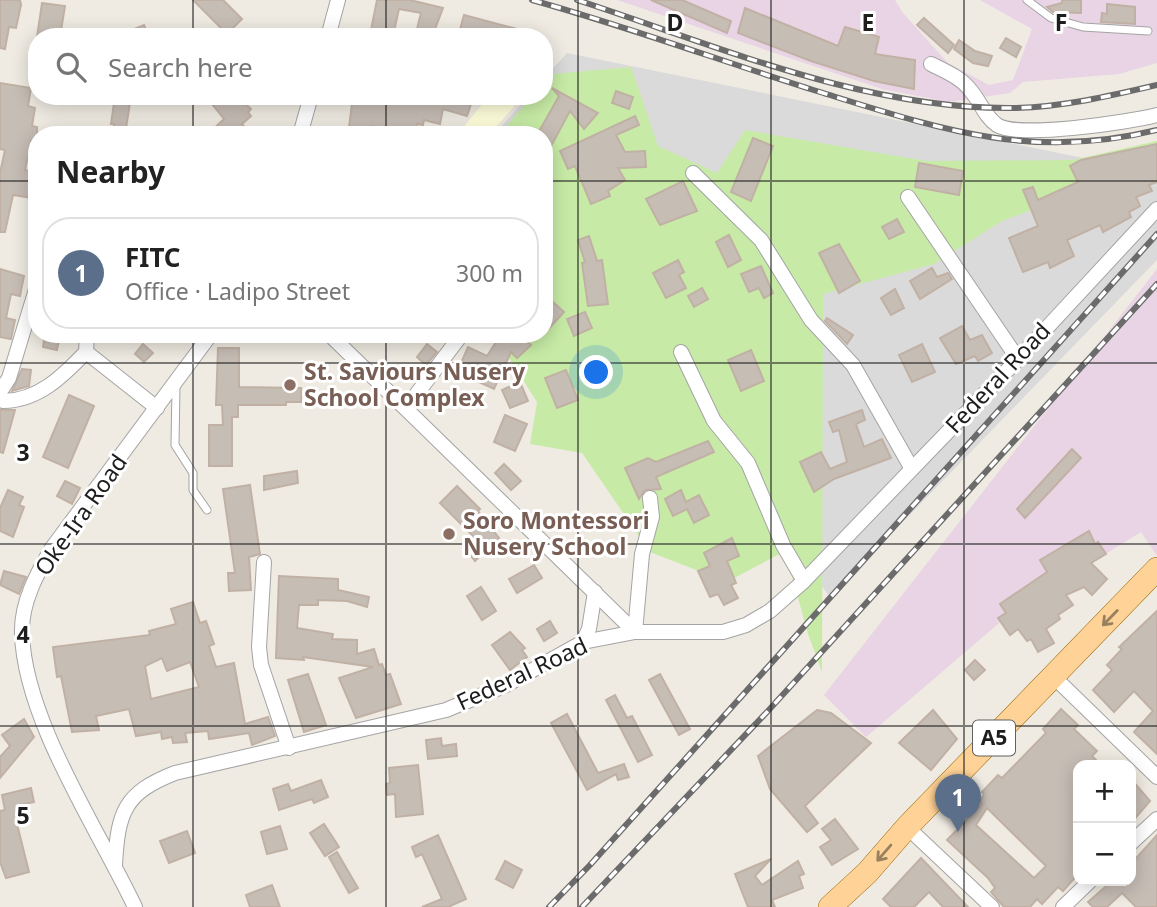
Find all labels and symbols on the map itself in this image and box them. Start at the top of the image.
text: D [667,6,683,38]
text: E [862,6,874,38]
text: F [1055,6,1067,38]
street label: Federal Road [937,315,1057,440]
place label: St. Saviours Nusery School Complex [304,355,526,413]
your location [579,355,613,389]
marker: St. Saviours Nusery School Complex [282,377,298,393]
text: 3 [16,436,30,468]
street label: Oke-Ira Road [26,447,134,582]
place label: Soro Montessori Nusery School [463,504,650,562]
marker: Soro Montessori Nusery School [441,526,457,542]
one-way arrow [1101,609,1118,626]
text: 4 [16,618,30,650]
street label: Federal Road [451,629,592,717]
road number: A5 [973,720,1015,756]
pin: 1 [935,774,981,832]
text: 5 [16,799,30,831]
one-way arrow [876,844,892,862]

